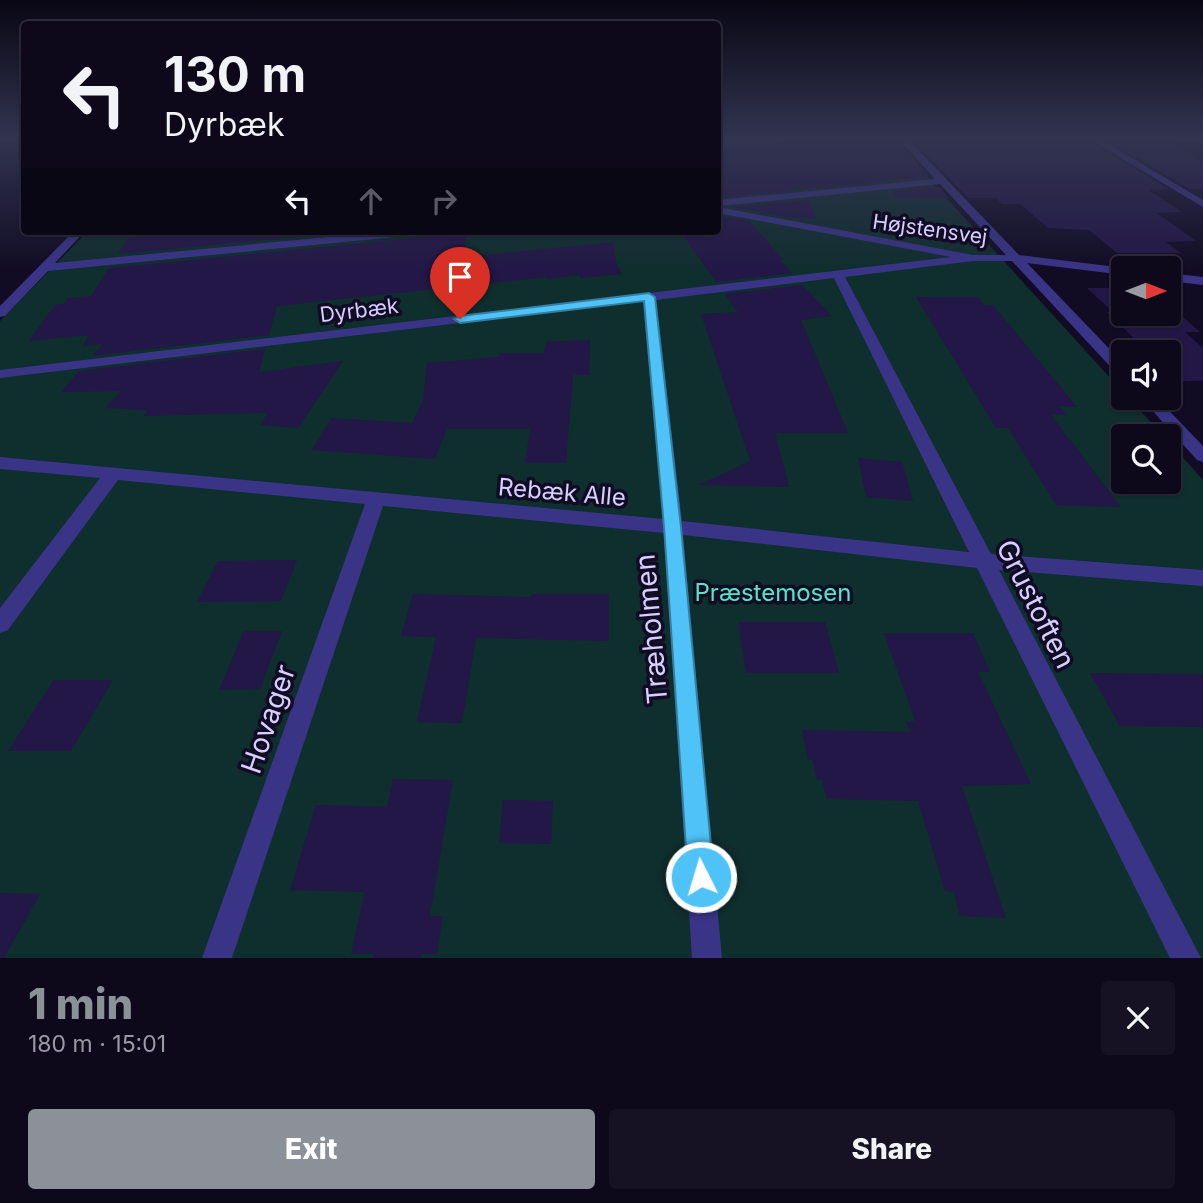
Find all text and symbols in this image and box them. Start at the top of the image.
text: 130 m [164,45,306,104]
icon: left [49,49,140,140]
text: Dyrbæk [164,105,284,144]
icon: left [279,182,317,220]
icon: ahead [352,182,390,220]
icon: right [425,182,463,220]
street label: Højstensvej [871,209,989,249]
pin [430,247,490,319]
north arrow [1111,256,1181,326]
map controls [1111,256,1181,494]
icon: arrive [441,258,479,296]
street label: Dyrbæk [318,293,400,327]
button: sound [1111,340,1181,410]
button: search [1111,424,1181,494]
street label: Rebæk Alle [497,472,627,512]
street label: Grustoften [989,534,1083,674]
street label: Træholmen [628,553,674,705]
park label: Præstemosen [695,578,851,607]
street label: Hovager [234,660,302,778]
position arrow [664,840,738,914]
text: 1 min [28,978,133,1029]
button: close [1101,981,1175,1055]
text: 180 m · 15:01 [28,1030,166,1058]
button: Exit [28,1109,595,1189]
button: Share [609,1109,1175,1189]

